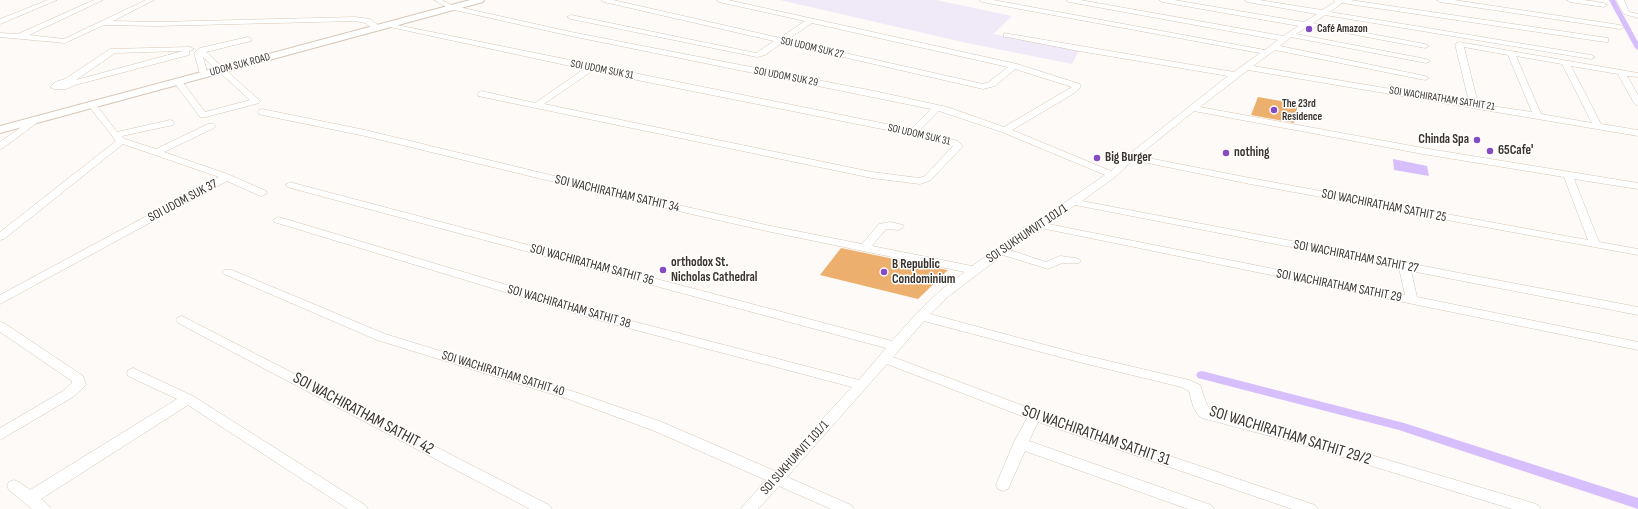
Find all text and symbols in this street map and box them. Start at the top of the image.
place label: Café Amazon [1317,22,1368,36]
marker: Café Amazon [1304,24,1314,34]
street label: SOI UDOM SUK 27 [779,34,845,62]
street label: UDOM SUK ROAD [208,51,272,79]
street label: SOI UDOM SUK 31 [569,57,635,83]
street label: SOI UDOM SUK 29 [753,64,819,90]
street label: SOI WACHIRATHAM SATHIT 21 [1388,84,1496,114]
place label: The 23rd Residence [1282,97,1322,123]
marker: The 23rd Residence [1269,105,1279,115]
street label: SOI UDOM SUK 31 [886,121,952,149]
place label: Chinda Spa [1418,132,1469,148]
marker: Chinda Spa [1472,135,1482,145]
place label: 65Cafe' [1498,143,1533,159]
place label: nothing [1234,145,1269,161]
marker: 65Cafe' [1485,146,1495,156]
marker: nothing [1221,148,1231,158]
place label: Big Burger [1105,150,1152,166]
marker: Big Burger [1092,153,1102,163]
street label: SOI WACHIRATHAM SATHIT 34 [553,172,681,216]
street label: SOI UDOM SUK 37 [146,176,220,226]
street label: SOI WACHIRATHAM SATHIT 25 [1320,186,1448,226]
street label: SOI SUKHUMVIT 101/1 [983,201,1071,267]
street label: SOI WACHIRATHAM SATHIT 27 [1292,237,1420,277]
street label: SOI WACHIRATHAM SATHIT 36 [528,241,656,289]
place label: orthodox St. Nicholas Cathedral [671,255,757,286]
place label: B Republic Condominium [892,257,955,288]
marker: orthodox St. Nicholas Cathedral [658,265,668,275]
street label: SOI WACHIRATHAM SATHIT 29 [1275,266,1403,306]
marker: B Republic Condominium [879,267,889,277]
street label: SOI WACHIRATHAM SATHIT 38 [506,282,632,332]
street label: SOI WACHIRATHAM SATHIT 40 [440,348,566,400]
street label: SOI WACHIRATHAM SATHIT 42 [289,369,437,459]
street label: SOI WACHIRATHAM SATHIT 31 [1019,402,1173,470]
street label: SOI WACHIRATHAM SATHIT 29/2 [1207,402,1373,470]
street label: SOI SUKHUMVIT 101/1 [758,418,832,498]

